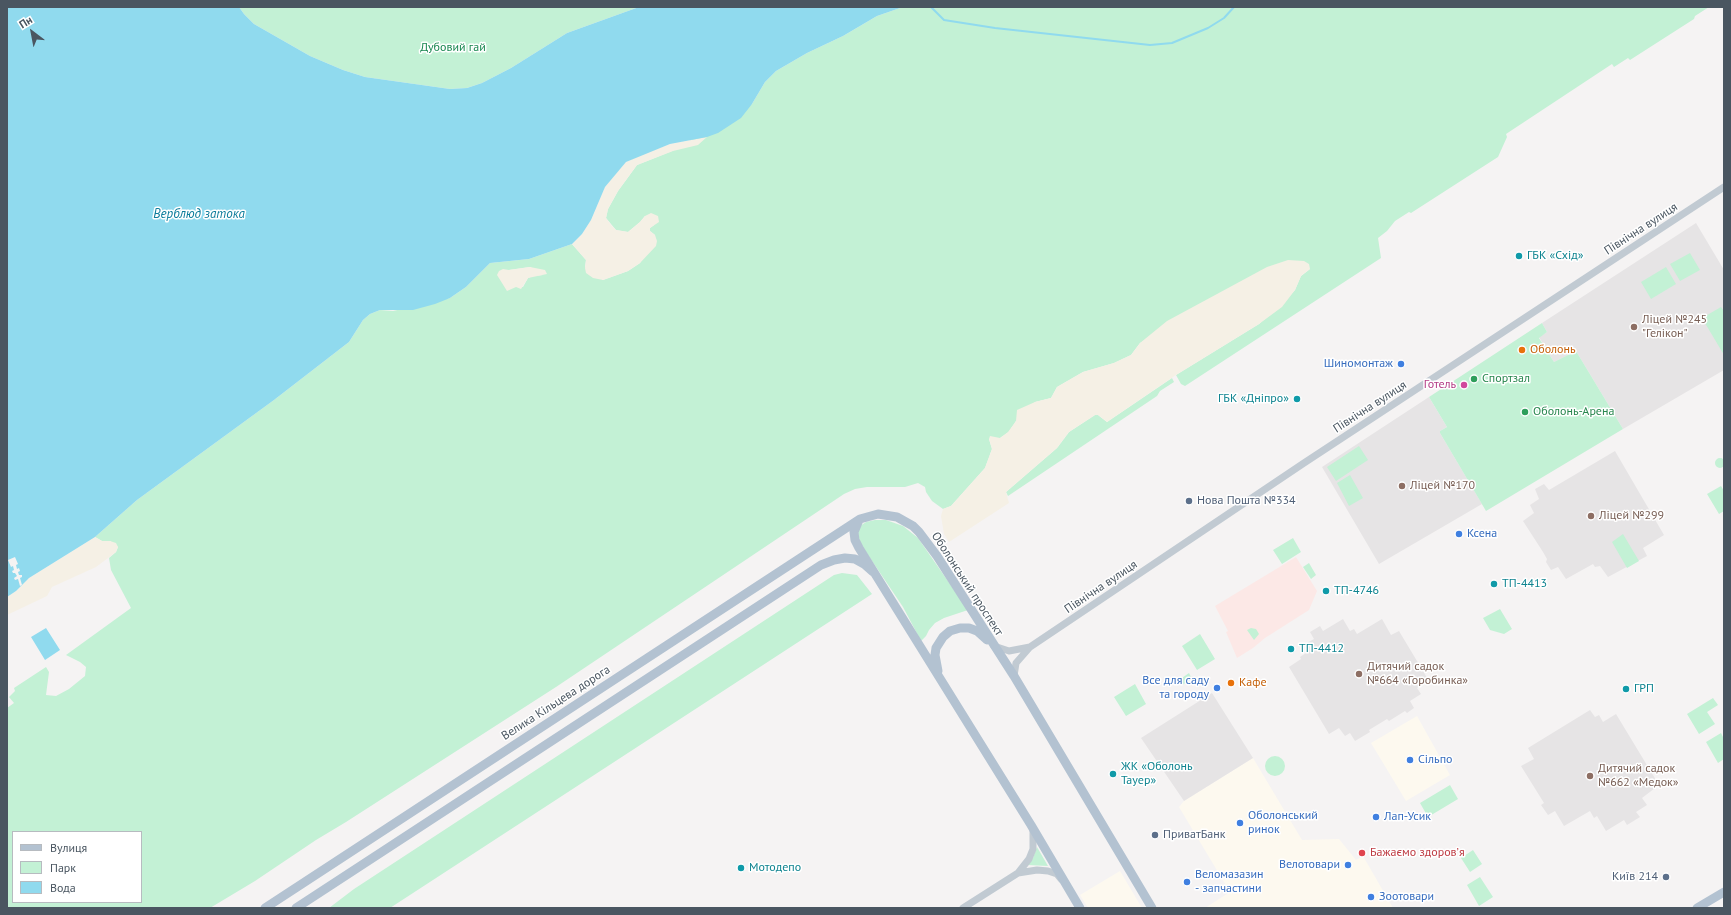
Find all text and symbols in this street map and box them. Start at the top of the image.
north arrow [12,12,52,52]
text: Пн [16,12,35,31]
park label: Дубовий гай [420,41,486,55]
street label: Північна вулиця [1602,200,1680,258]
water label: Верблюд затока [153,206,245,222]
place label: ГБК «Схід» [1527,249,1583,263]
marker: ГБК «Схід» [1514,251,1524,261]
place label: Ліцей №245 "Гелікон" [1642,313,1707,341]
marker: Ліцей №245 "Гелікон" [1629,322,1639,332]
place label: Оболонь [1530,343,1576,357]
marker: Оболонь [1517,345,1527,355]
place label: Шиномонтаж [1324,357,1393,371]
marker: Шиномонтаж [1396,359,1406,369]
place label: Спортзал [1482,372,1530,386]
marker: Спортзал [1469,374,1479,384]
street label: Північна вулиця [1331,378,1409,436]
place label: Готель [1424,378,1456,392]
marker: Готель [1459,380,1469,390]
place label: ГБК «Дніпро» [1218,392,1289,406]
marker: ГБК «Дніпро» [1292,394,1302,404]
place label: Оболонь-Арена [1533,405,1614,419]
marker: Оболонь-Арена [1520,407,1530,417]
place label: Ліцей №170 [1410,479,1475,493]
marker: Ліцей №170 [1397,481,1407,491]
place label: Нова Пошта №334 [1197,494,1296,508]
marker: Нова Пошта №334 [1184,496,1194,506]
place label: Ліцей №299 [1599,509,1664,523]
marker: Ліцей №299 [1586,511,1596,521]
place label: Ксена [1467,527,1497,541]
street label: Оболонський проспект [928,529,1006,639]
marker: Ксена [1454,529,1464,539]
street label: Північна вулиця [1062,557,1140,617]
place label: ТП-4413 [1502,577,1547,591]
marker: ТП-4413 [1489,579,1499,589]
place label: ТП-4746 [1334,584,1379,598]
marker: ТП-4746 [1321,586,1331,596]
place label: ТП-4412 [1299,642,1344,656]
marker: ТП-4412 [1286,644,1296,654]
place label: Дитячий садок №664 «Горобинка» [1367,660,1468,688]
street label: Велика Кільцева дорога [499,663,613,743]
marker: Дитячий садок №664 «Горобинка» [1354,669,1364,679]
place label: Все для саду та городу [1142,674,1209,702]
place label: Кафе [1239,676,1267,690]
marker: Кафе [1226,678,1236,688]
place label: ГРП [1634,682,1654,696]
marker: Все для саду та городу [1212,683,1222,693]
marker: ГРП [1621,684,1631,694]
place label: Сільпо [1418,753,1453,767]
marker: Сільпо [1405,755,1415,765]
place label: ЖК «Оболонь Тауер» [1121,760,1192,788]
place label: Дитячий садок №662 «Медок» [1598,762,1679,790]
marker: ЖК «Оболонь Тауер» [1108,769,1118,779]
marker: Дитячий садок №662 «Медок» [1585,771,1595,781]
place label: Оболонський ринок [1248,809,1318,837]
place label: Лап-Усик [1384,810,1431,824]
marker: Лап-Усик [1371,812,1381,822]
marker: Оболонський ринок [1235,818,1245,828]
place label: ПриватБанк [1163,828,1225,842]
marker: ПриватБанк [1150,830,1160,840]
legend [12,831,142,903]
text: Вулиця [50,840,87,855]
place label: Бажаємо здоровʼя [1370,846,1465,860]
marker: Бажаємо здоровʼя [1357,848,1367,858]
place label: Велотовари [1279,858,1340,872]
text: Парк [50,860,76,875]
marker: Велотовари [1343,860,1353,870]
place label: Мотодепо [749,861,801,875]
marker: Мотодепо [736,863,746,873]
place label: Веломазазин - запчастини [1195,868,1264,896]
place label: Київ 214 [1612,870,1658,884]
marker: Київ 214 [1661,872,1671,882]
marker: Веломазазин - запчастини [1182,877,1192,887]
text: Вода [50,880,76,895]
place label: Зоотовари [1379,890,1434,904]
marker: Зоотовари [1366,892,1376,902]

